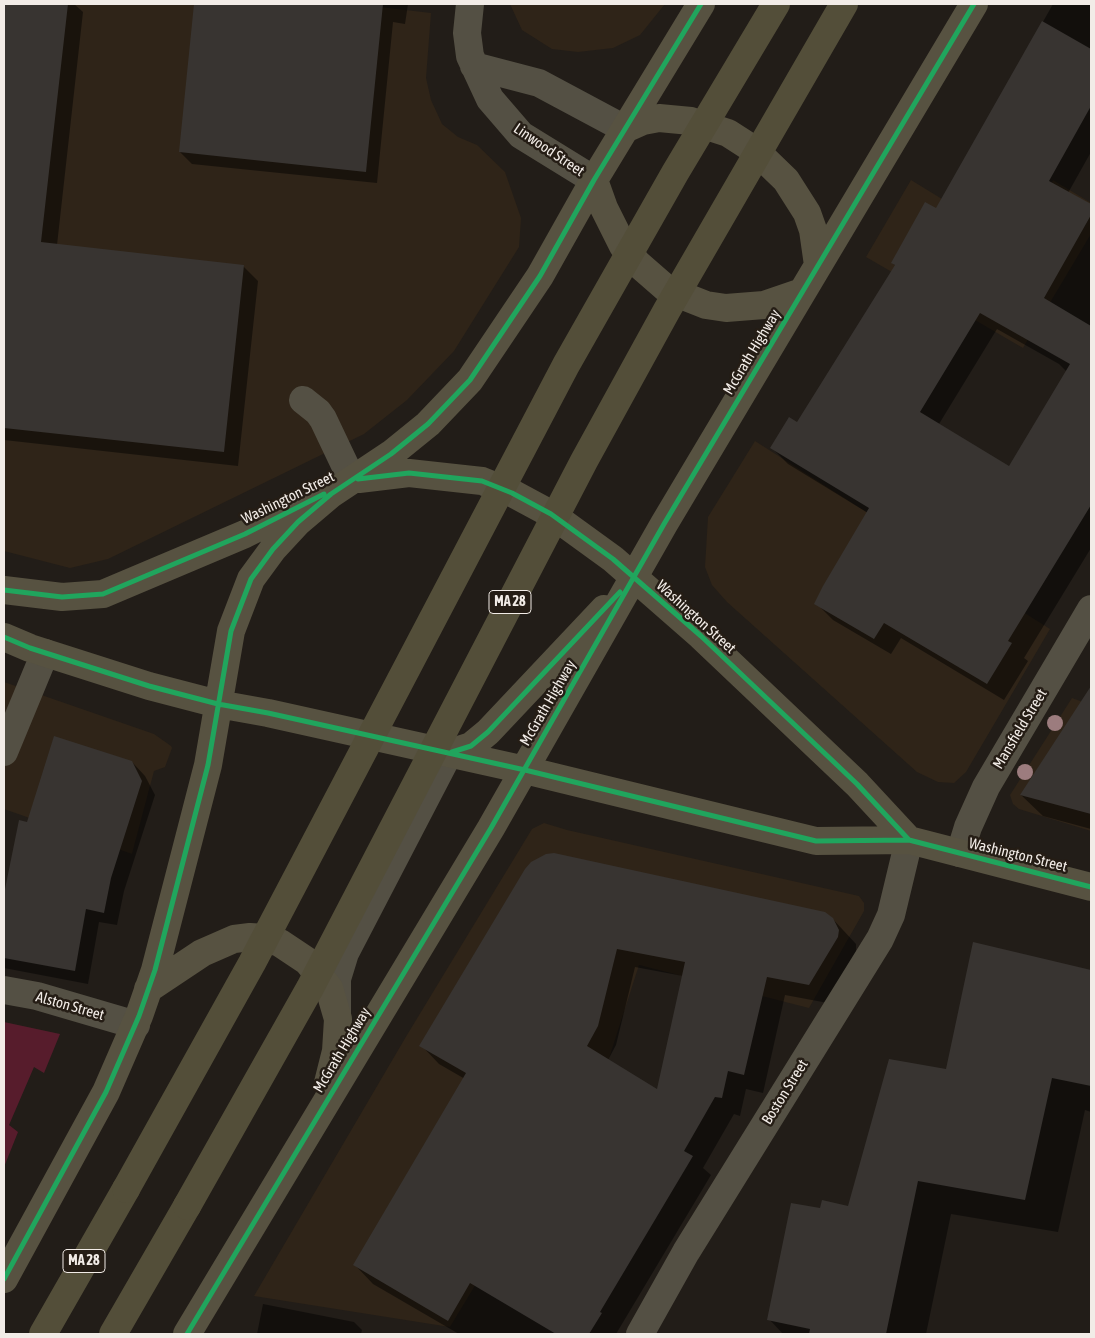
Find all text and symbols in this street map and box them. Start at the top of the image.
street label: Linwood Street [510,120,588,180]
street label: McGrath Highway [720,306,784,398]
street label: Washington Street [239,468,337,528]
street label: Washington Street [653,577,739,657]
road number: MA 28 [489,590,531,614]
street label: McGrath Highway [516,657,580,749]
street label: Mansfield Street [989,686,1051,772]
street label: Washington Street [967,834,1069,876]
street label: Alston Street [34,988,106,1024]
street label: McGrath Highway [310,1004,374,1096]
street label: Boston Street [758,1056,812,1128]
road number: MA 28 [63,1250,105,1272]

